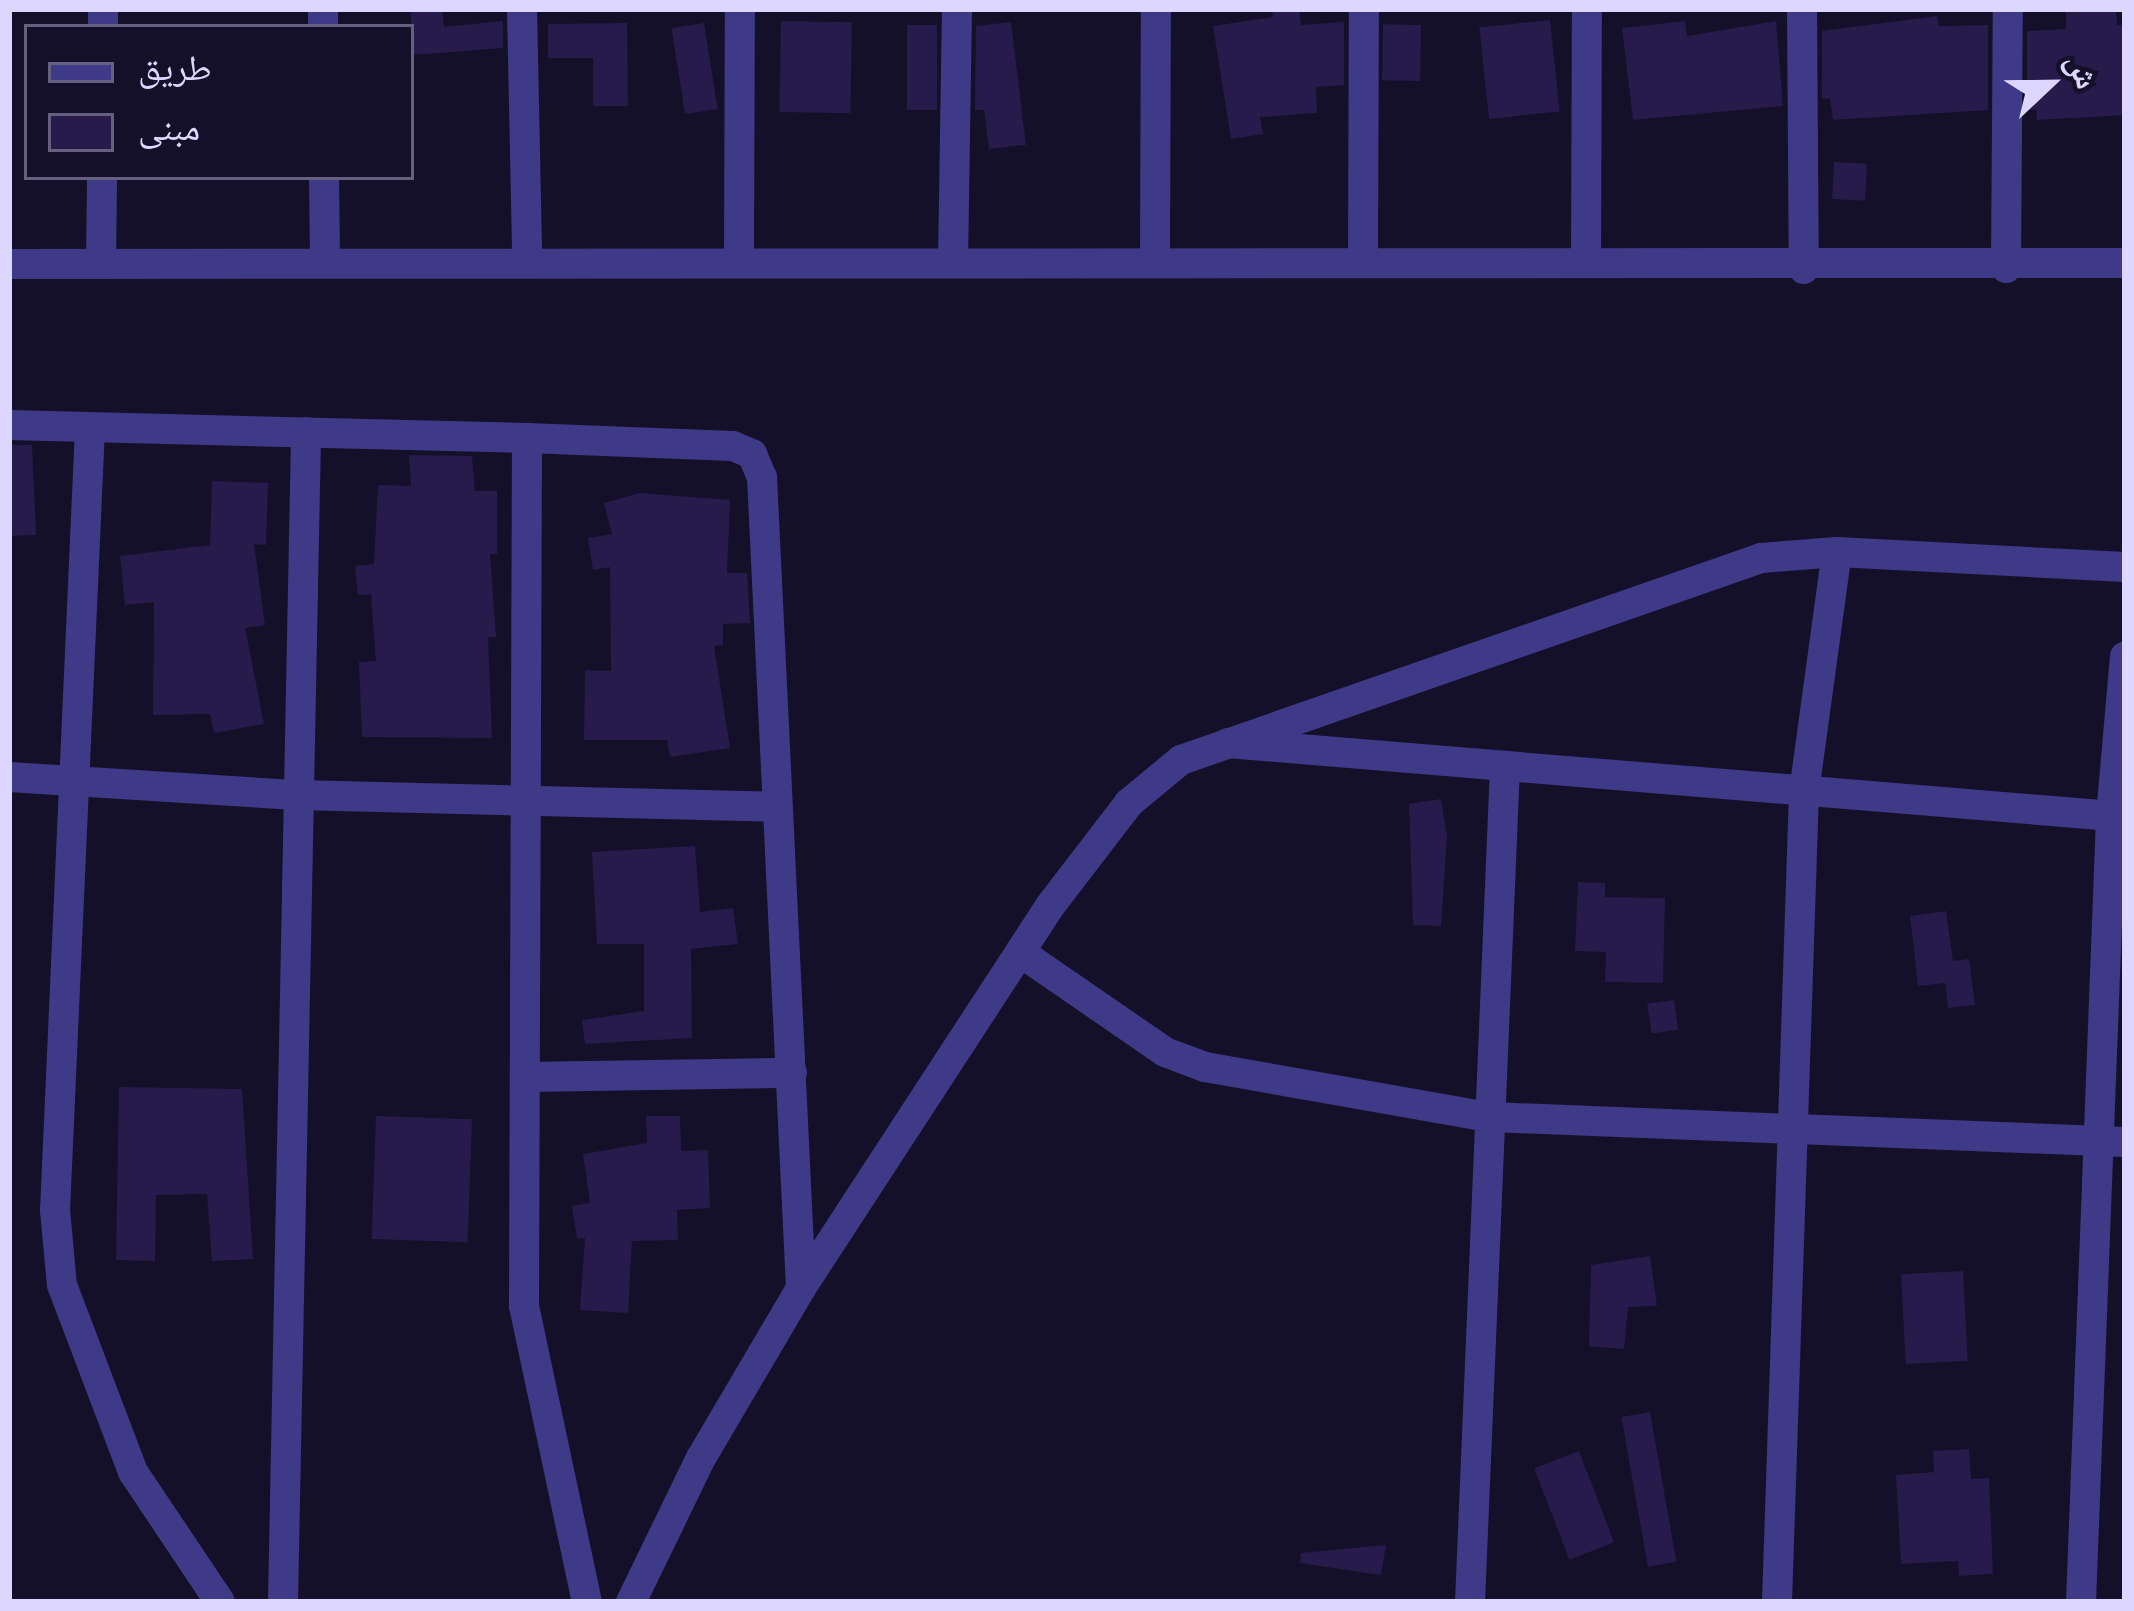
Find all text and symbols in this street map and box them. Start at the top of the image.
legend [24,24,414,180]
north arrow [1990,24,2110,144]
text: طريق [138,44,212,89]
text: ش [2058,46,2109,94]
text: مبنى [138,104,200,149]

